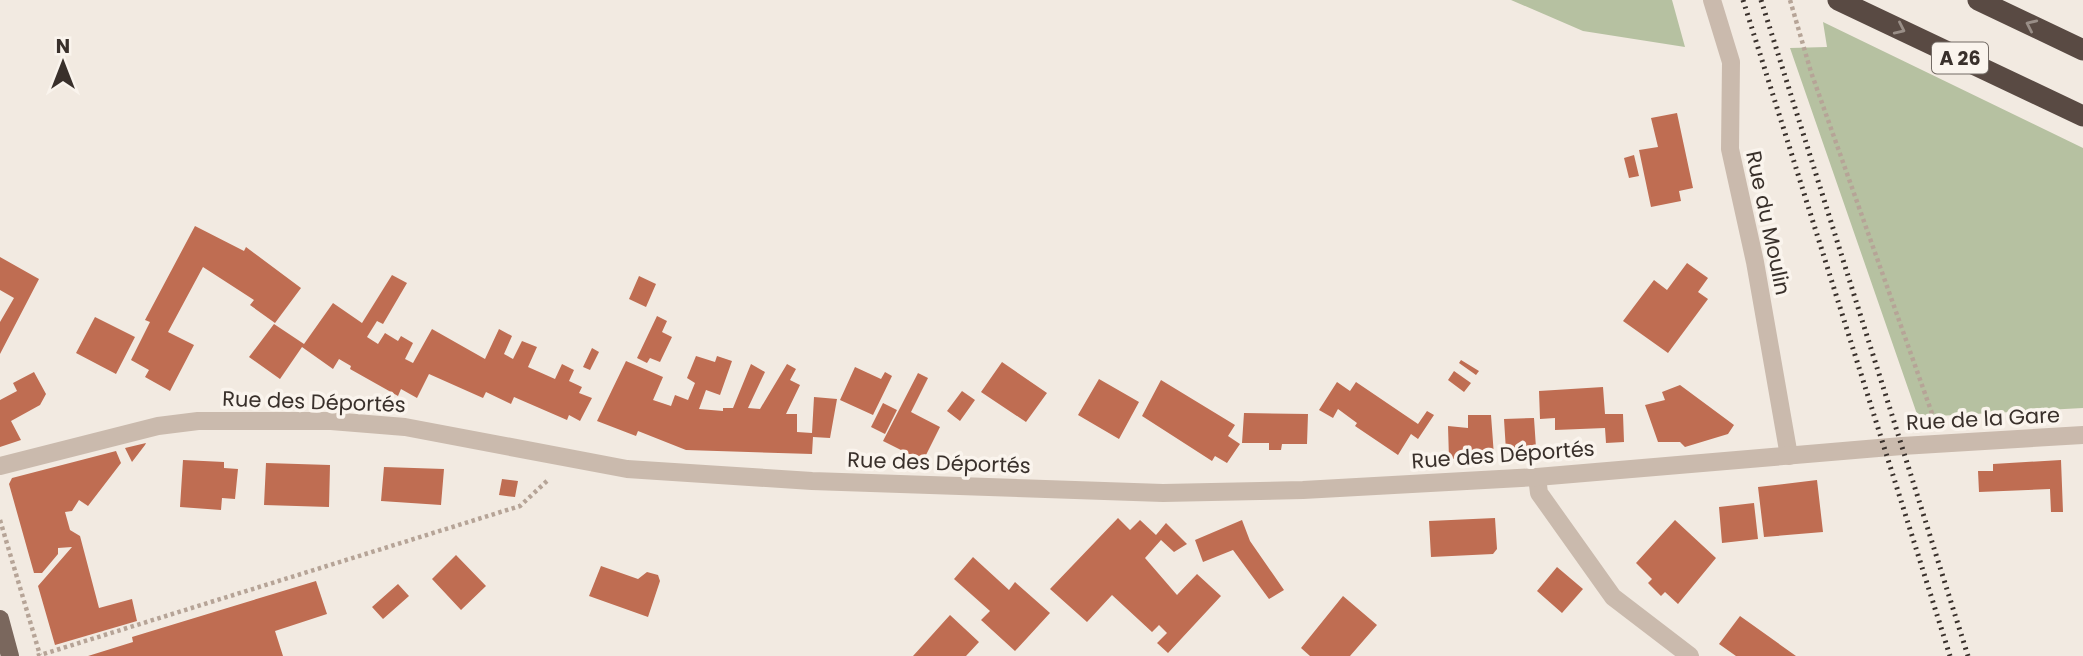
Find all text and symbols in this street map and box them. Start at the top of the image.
one-way arrow [2025,19,2038,33]
one-way arrow [1893,21,1905,35]
north arrow [28,28,98,98]
text: N [56,33,70,60]
road number: A 26 [1932,43,1988,74]
street label: Rue du Moulin [1739,148,1798,298]
street label: Rue des Déportés [222,384,406,419]
street label: Rue de la Gare [1905,400,2061,437]
street label: Rue des Déportés [1410,434,1596,475]
street label: Rue des Déportés [847,445,1031,480]

